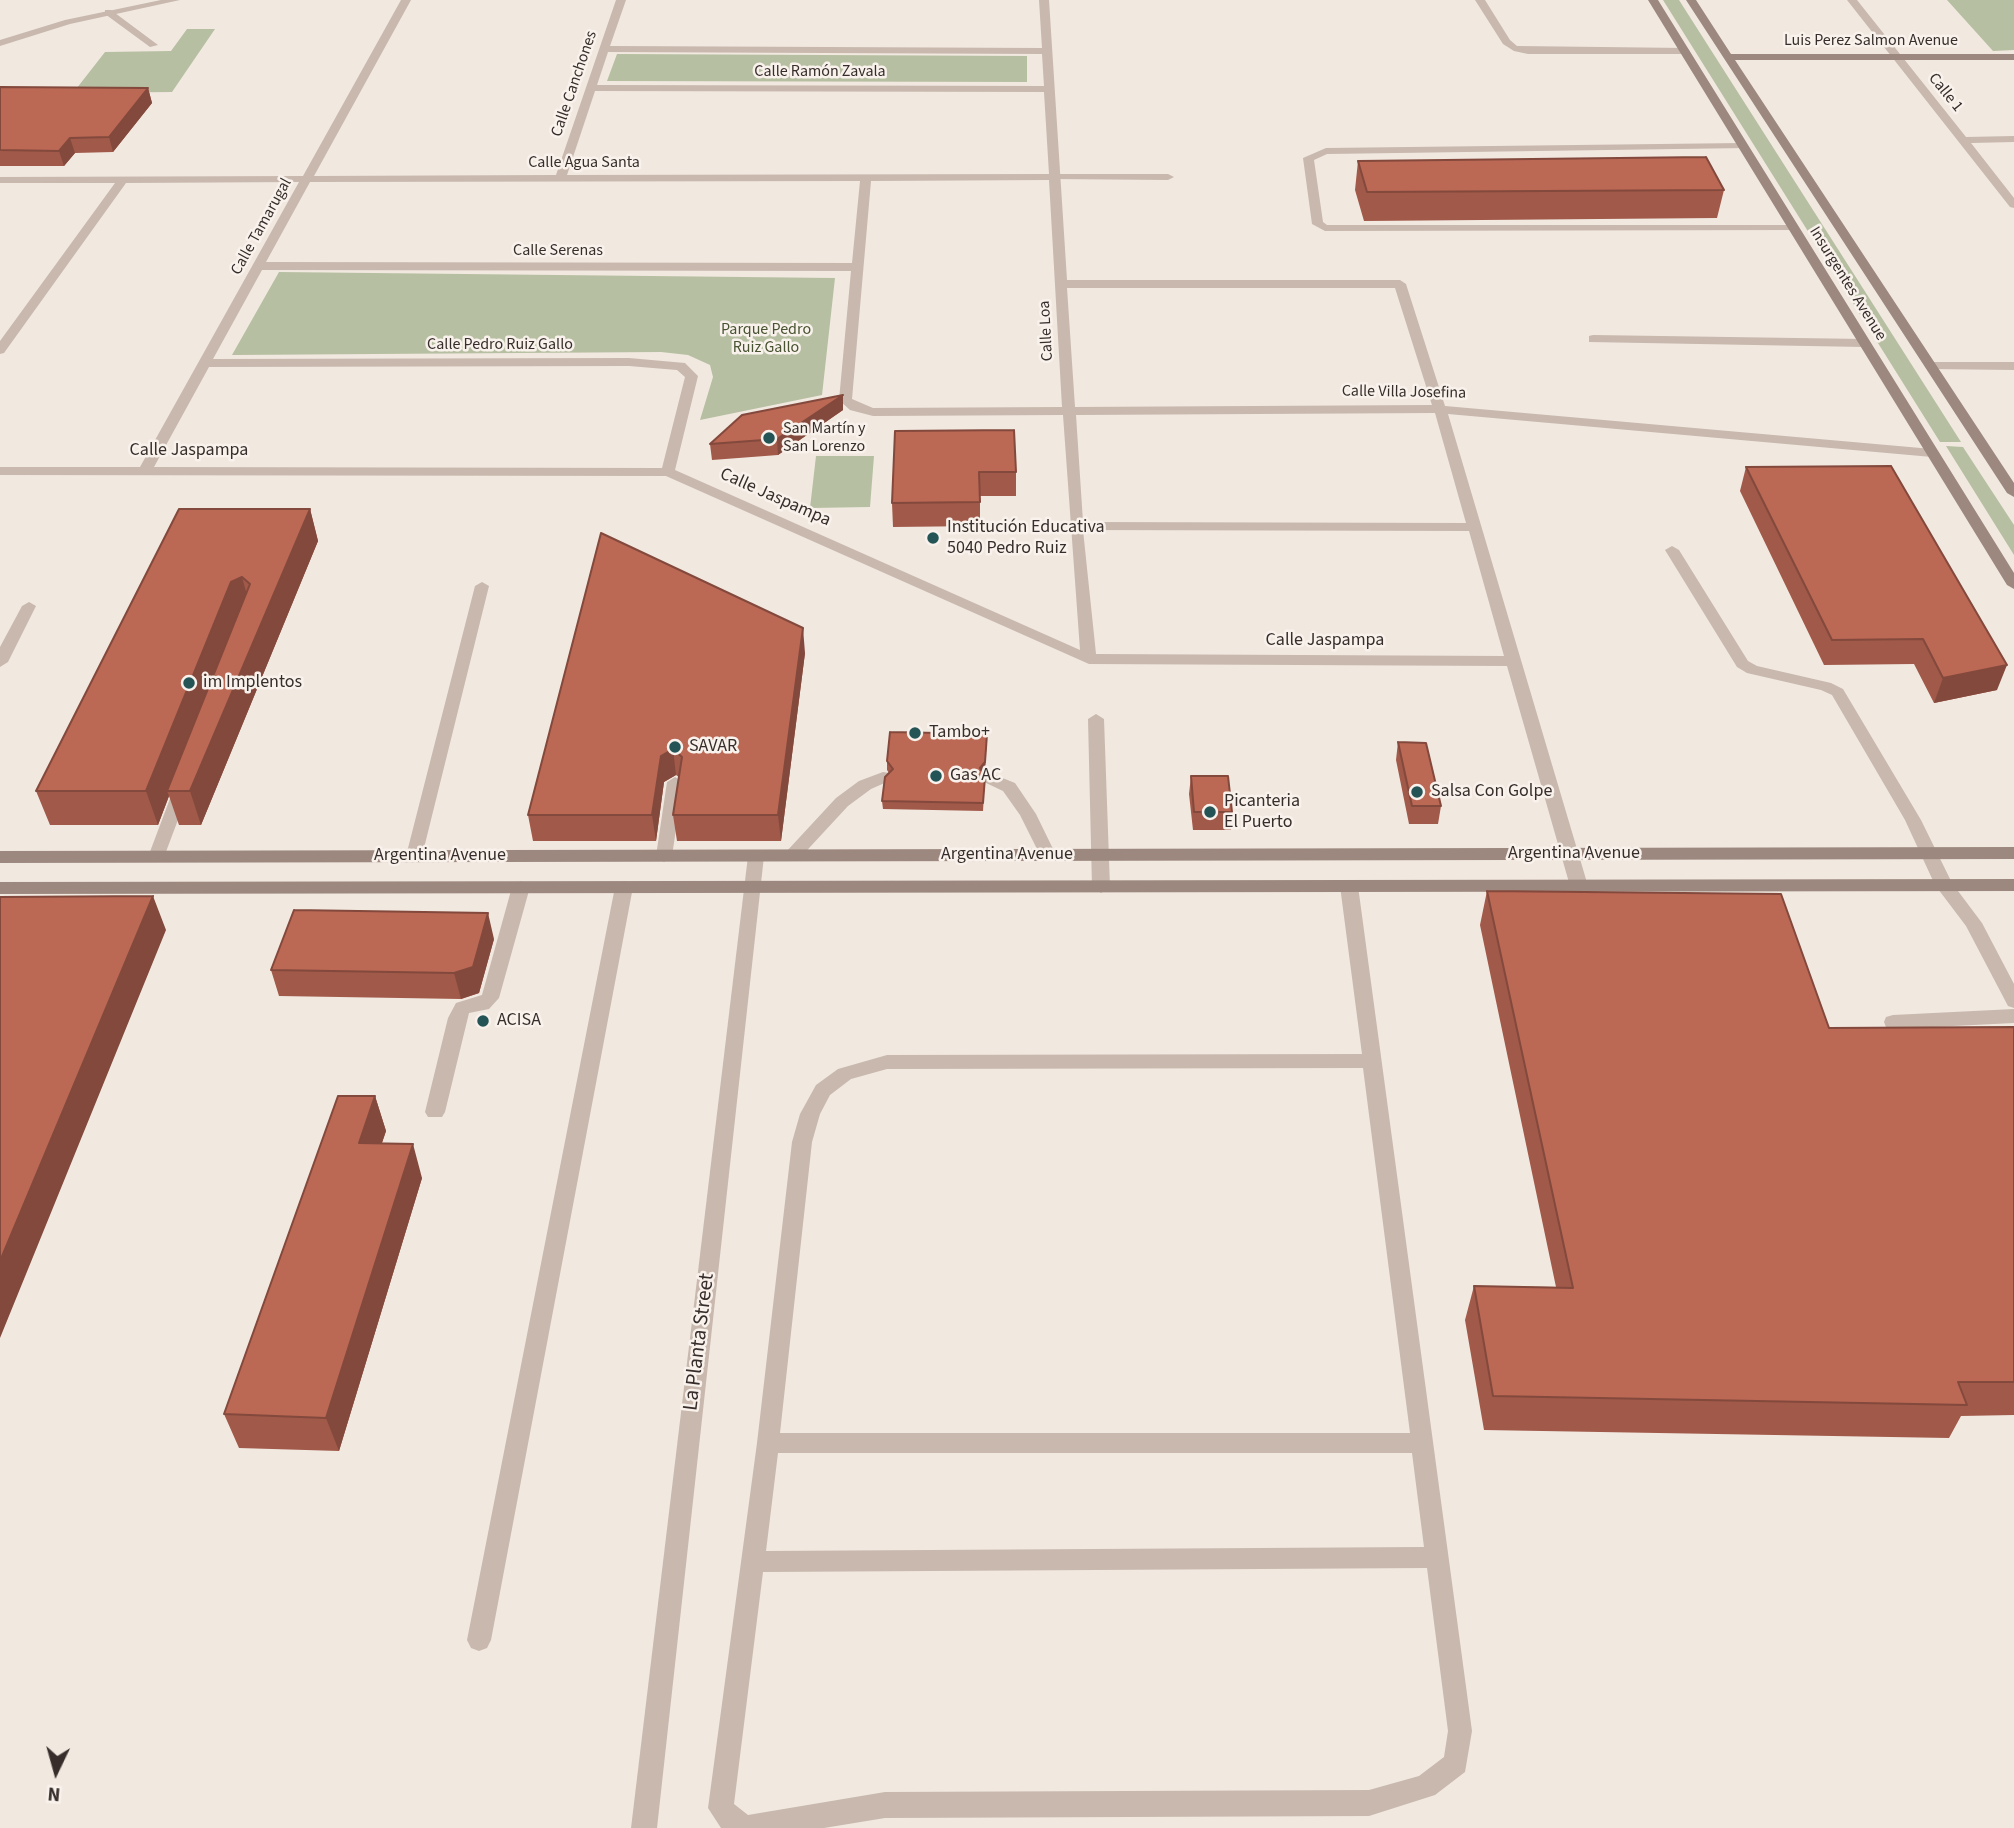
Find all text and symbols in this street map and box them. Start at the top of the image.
street label: Calle Canchones [548,29,602,139]
street label: Luis Perez Salmon Avenue [1784,31,1958,51]
street label: Calle Ramón Zavala [754,62,886,82]
street label: Calle 1 [1924,70,1966,116]
street label: Calle Agua Santa [528,153,640,173]
street label: Calle Tamarugal [228,175,296,279]
street label: Insurgentes Avenue [1804,224,1890,344]
street label: Calle Serenas [513,241,603,261]
street label: Calle Loa [1036,300,1058,362]
park label: Parque Pedro Ruiz Gallo [721,320,811,358]
street label: Calle Pedro Ruiz Gallo [427,335,573,355]
street label: Calle Villa Josefina [1342,382,1466,404]
place label: San Martín y San Lorenzo [783,419,866,457]
marker: San Martín y San Lorenzo [761,430,777,446]
street label: Calle Jaspampa [130,440,248,462]
street label: Calle Jaspampa [716,464,834,532]
place label: Institución Educativa 5040 Pedro Ruiz [947,517,1105,560]
marker: Institución Educativa 5040 Pedro Ruiz [925,530,941,546]
street label: Calle Jaspampa [1266,630,1384,652]
place label: im Implentos [203,672,302,694]
marker: im Implentos [181,675,197,691]
place label: Tambo+ [929,722,990,744]
marker: Tambo+ [907,725,923,741]
place label: SAVAR [689,736,737,758]
marker: SAVAR [667,739,683,755]
place label: Gas AC [950,765,1001,787]
marker: Gas AC [928,768,944,784]
place label: Salsa Con Golpe [1431,781,1552,803]
marker: Salsa Con Golpe [1409,784,1425,800]
place label: Picanteria El Puerto [1224,791,1300,834]
marker: Picanteria El Puerto [1202,804,1218,820]
street label: Argentina Avenue [1508,843,1640,865]
street label: Argentina Avenue [941,844,1073,866]
street label: Argentina Avenue [374,845,506,867]
place label: ACISA [497,1010,541,1032]
marker: ACISA [475,1013,491,1029]
street label: La Planta Street [679,1272,721,1412]
north arrow [21,1737,91,1807]
text: N [47,1779,62,1807]

